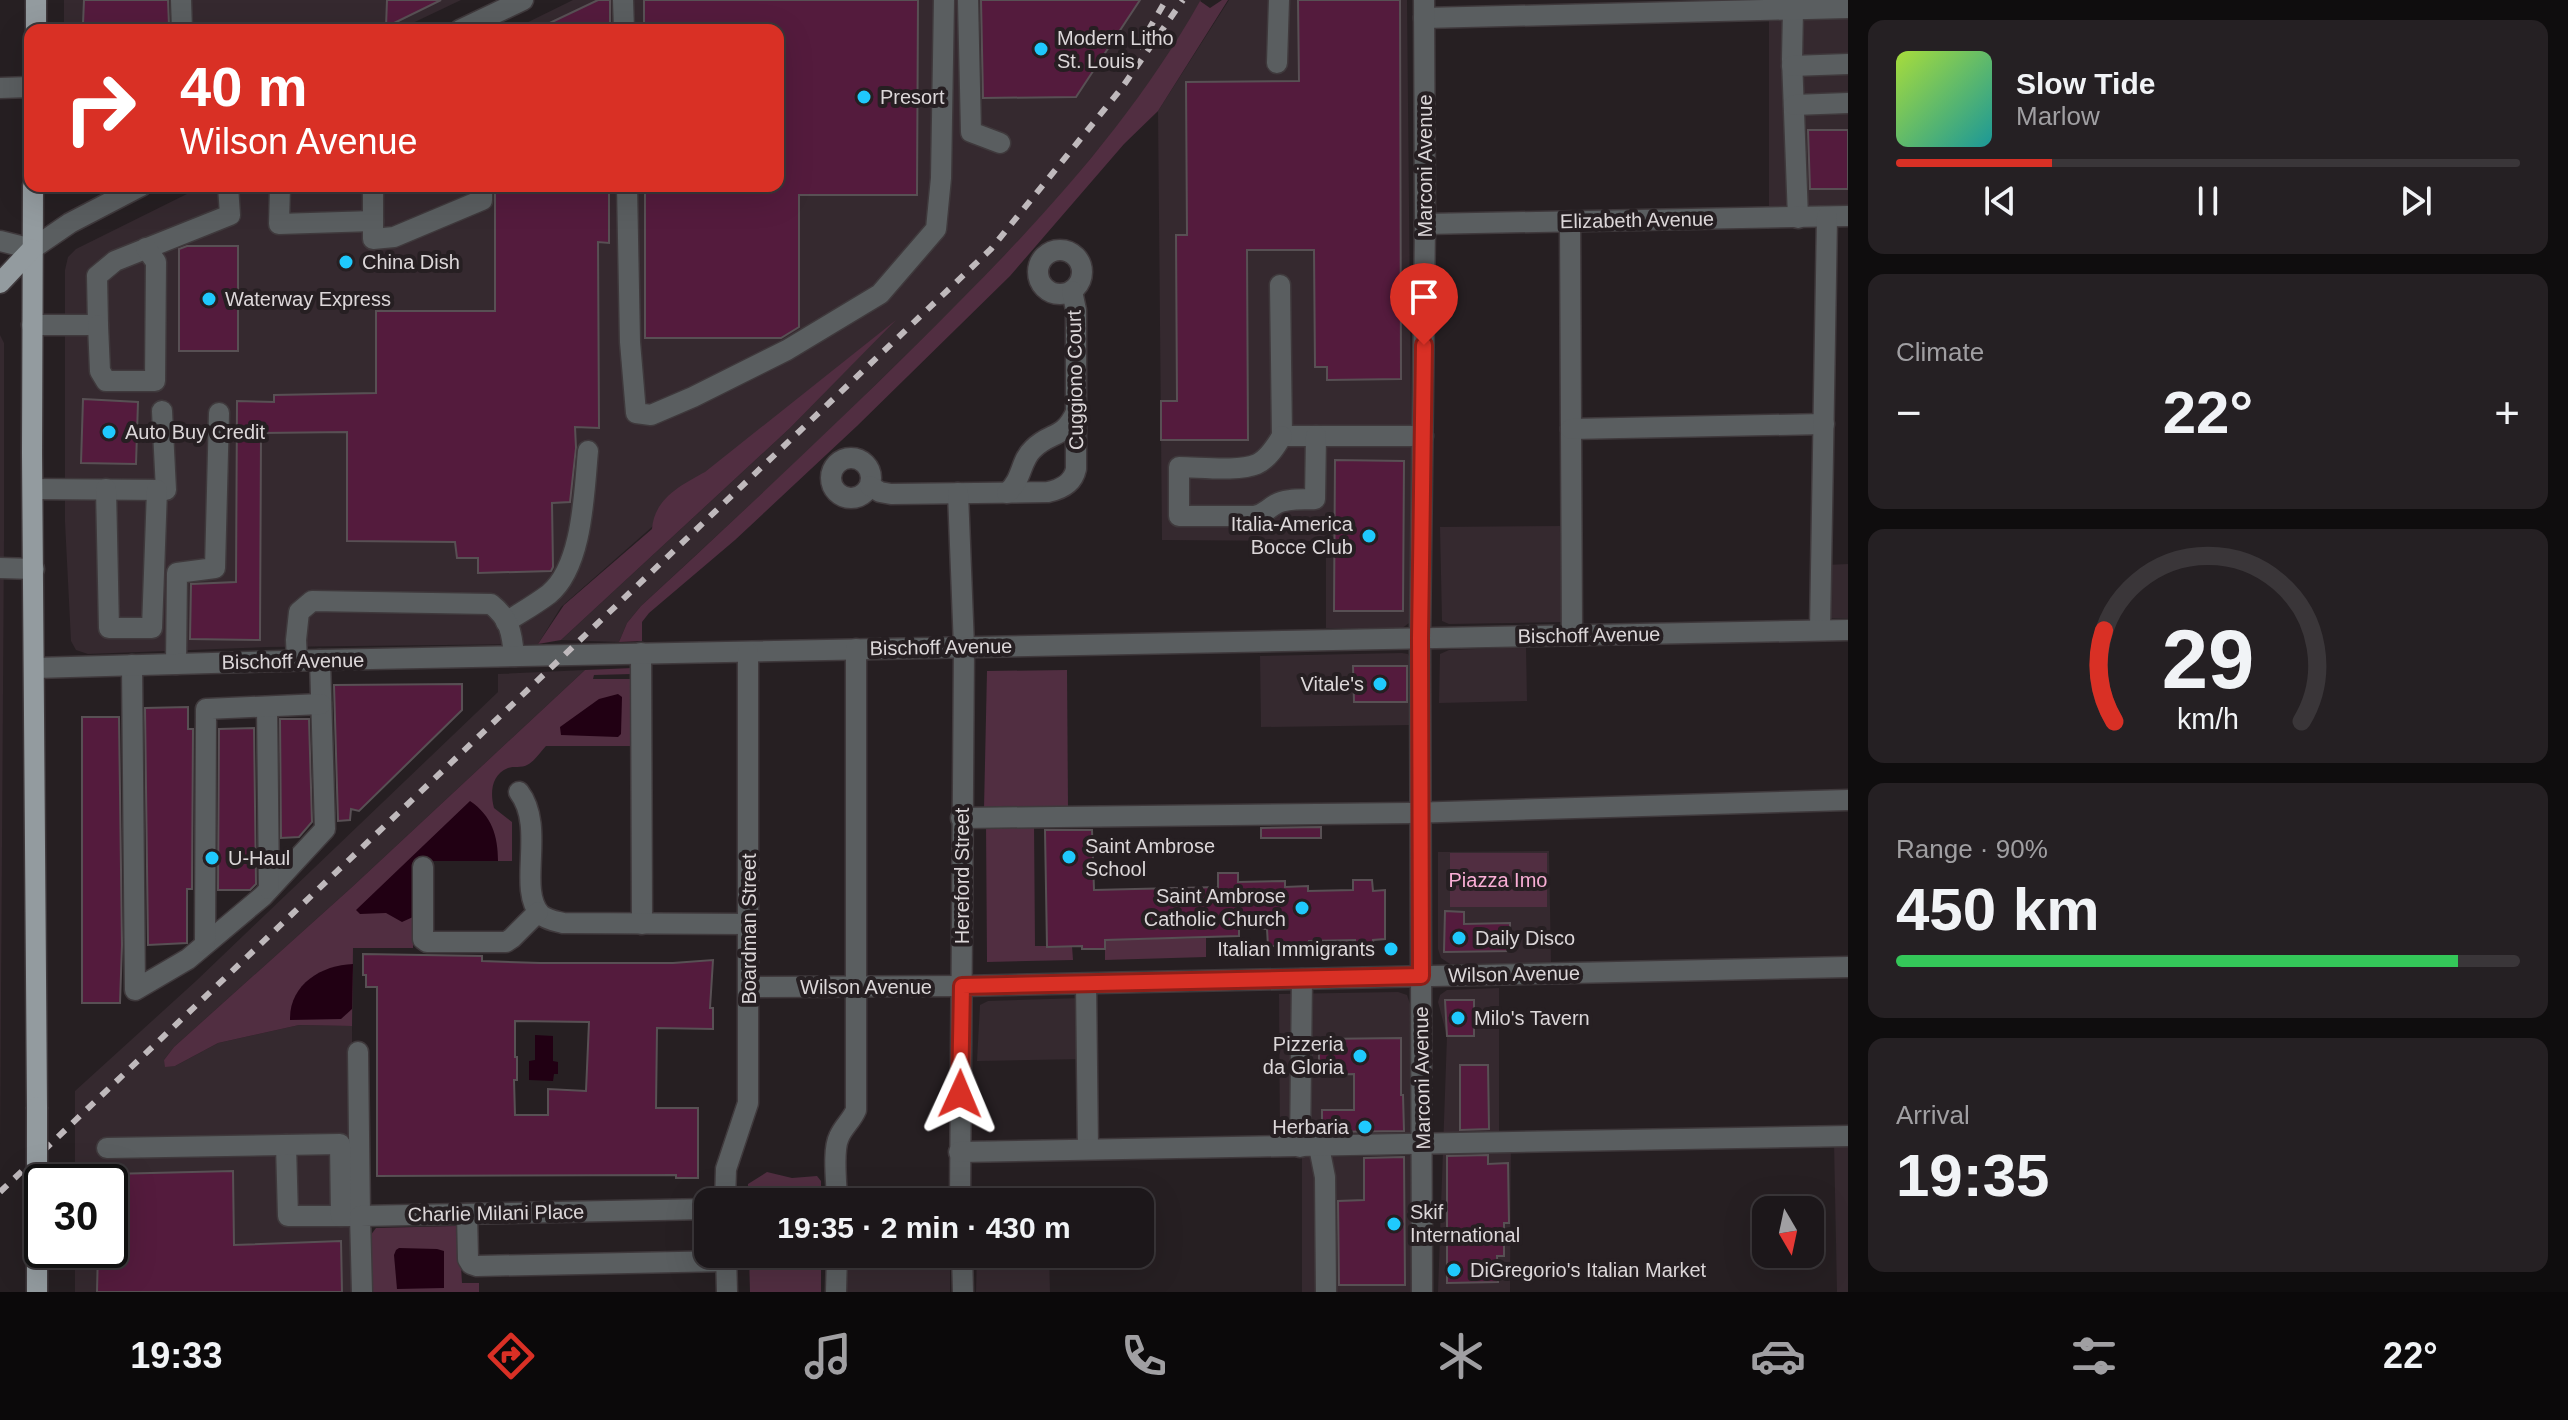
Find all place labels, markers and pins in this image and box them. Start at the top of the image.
place label: Modern Litho St. Louis [1057,27,1174,72]
marker: Modern Litho St. Louis [1032,40,1050,58]
place label: Presort [880,86,945,108]
marker: Presort [855,88,873,106]
place label: China Dish [362,251,460,273]
marker: China Dish [337,253,355,271]
pin [1390,263,1458,345]
place label: Waterway Express [225,288,391,310]
marker: Waterway Express [200,290,218,308]
place label: Auto Buy Credit [125,421,266,443]
marker: Auto Buy Credit [100,423,118,441]
place label: Italia-America Bocce Club [1231,513,1354,558]
marker: Italia-America Bocce Club [1360,527,1378,545]
place label: Vitale's [1301,673,1364,695]
marker: Vitale's [1371,675,1389,693]
place label: Saint Ambrose School [1085,835,1215,880]
place label: U-Haul [228,847,290,869]
marker: Saint Ambrose School [1060,848,1078,866]
marker: U-Haul [203,849,221,867]
place label: Saint Ambrose Catholic Church [1144,885,1286,930]
marker: Saint Ambrose Catholic Church [1293,899,1311,917]
place label: Daily Disco [1475,927,1575,949]
marker: Daily Disco [1450,929,1468,947]
place label: Italian Immigrants [1217,938,1375,960]
marker: Italian Immigrants [1382,940,1400,958]
place label: Milo's Tavern [1474,1007,1590,1029]
marker: Milo's Tavern [1449,1009,1467,1027]
place label: Pizzeria da Gloria [1263,1033,1345,1078]
marker: Pizzeria da Gloria [1351,1047,1369,1065]
place label: Herbaria [1272,1116,1350,1138]
marker: Herbaria [1356,1118,1374,1136]
place label: Skif International [1410,1201,1520,1246]
marker: Skif International [1385,1215,1403,1233]
place label: DiGregorio's Italian Market [1470,1259,1707,1281]
marker: DiGregorio's Italian Market [1445,1261,1463,1279]

